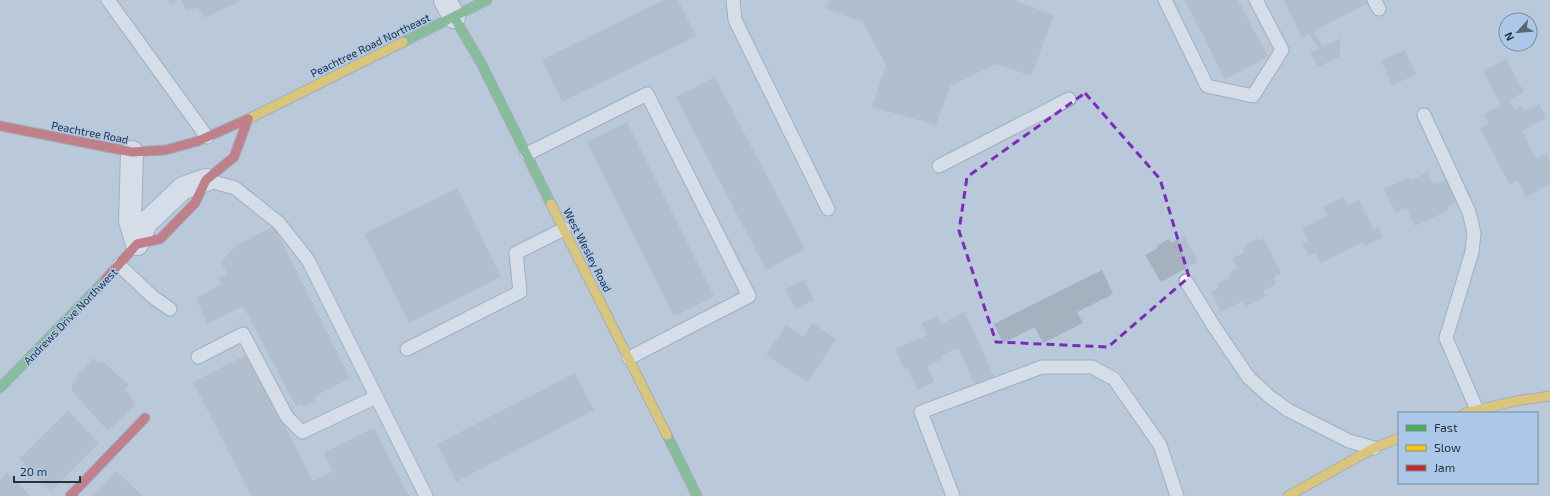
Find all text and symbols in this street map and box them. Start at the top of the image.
street label: Peachtree Road Northeast [308,10,432,80]
north arrow [1498,12,1538,52]
text: N [1501,30,1516,43]
street label: Peachtree Road [50,118,130,146]
street label: West Wesley Road [561,206,615,294]
street label: Andrews Drive Northwest [20,265,120,367]
legend [1398,412,1538,484]
text: Fast [1434,420,1458,434]
text: Slow [1434,440,1461,454]
scale bar [14,458,80,484]
text: Jam [1434,460,1455,474]
text: 20 m [20,464,47,478]

